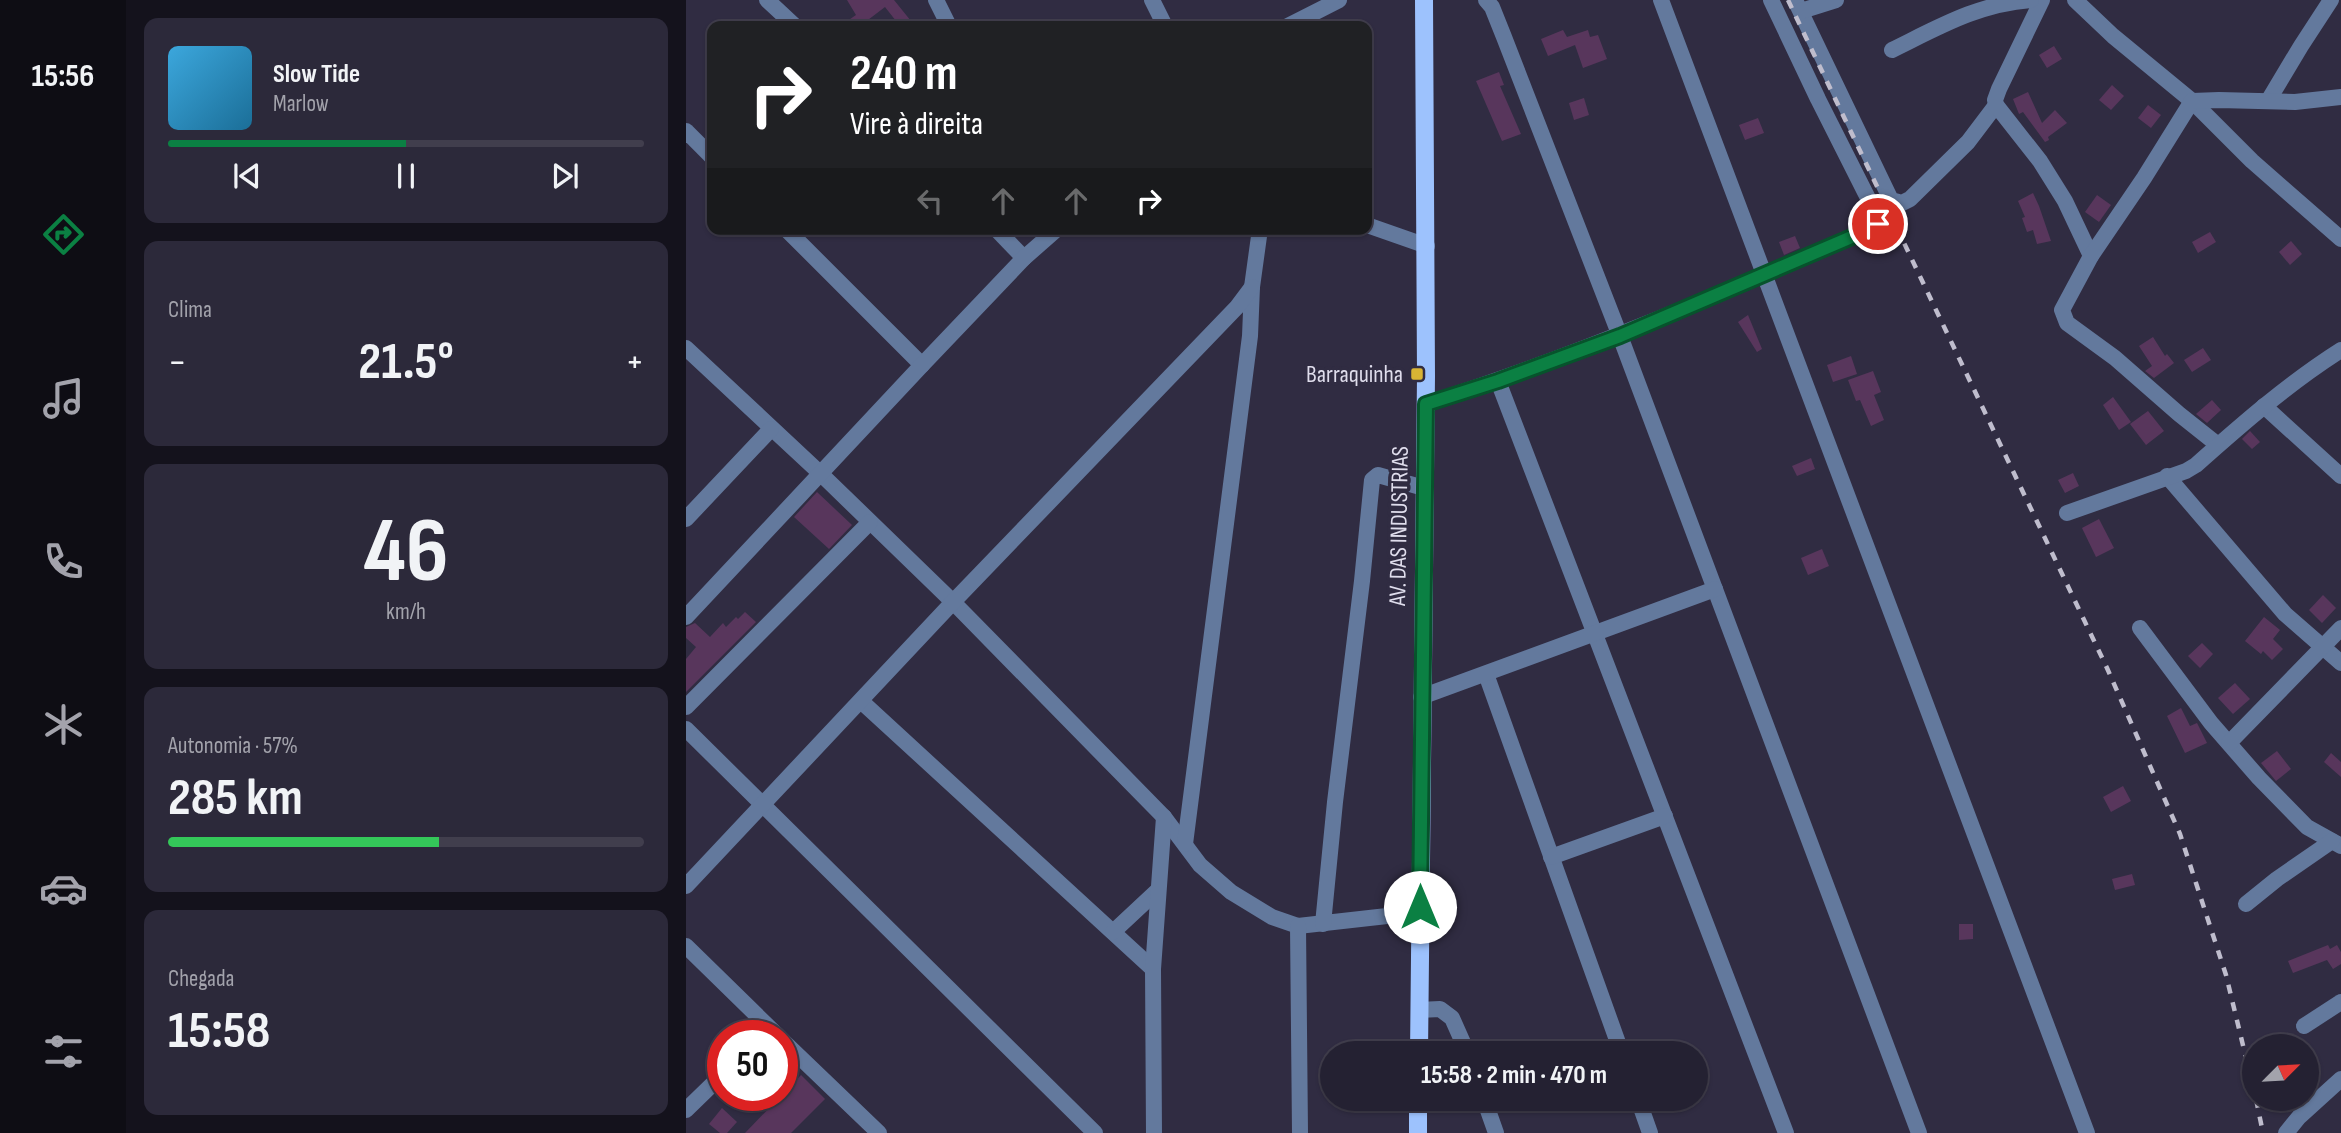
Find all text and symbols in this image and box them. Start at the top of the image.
text: 240 m [850,45,958,104]
icon: right [735,49,826,140]
text: 15:56 [32,57,94,96]
text: Slow Tide [273,59,360,90]
text: Marlow [273,90,329,118]
text: Vire à direita [850,105,983,144]
icon: previous [228,157,266,195]
icon: pause [387,157,425,195]
icon: next [546,157,584,195]
icon: left [911,182,949,220]
icon: ahead [984,182,1022,220]
icon: ahead [1057,182,1095,220]
icon: right [1130,182,1168,220]
pin [1848,194,1908,254]
icon: arrive [1859,205,1897,243]
icon: directions [39,210,88,259]
text: Clima [168,296,212,324]
text: 21.5° [358,331,454,394]
text: − [168,340,187,385]
text: + [625,340,644,385]
place label: Barraquinha [1306,360,1403,389]
marker: Barraquinha [1409,366,1425,382]
icon: music [39,374,88,423]
street label: AV. DAS INDUSTRIAS [1383,446,1415,607]
text: 46 [363,498,449,607]
icon: phone [39,537,88,586]
text: km/h [386,598,426,626]
icon: climate [39,700,88,749]
text: Autonomia · 57% [168,732,298,760]
text: 285 km [168,767,303,830]
icon: car [39,864,88,913]
position arrow [1383,870,1457,944]
text: Chegada [168,965,234,993]
text: 15:58 [168,1000,270,1063]
speed limit sign: 50 [707,1020,798,1111]
icon: filters [39,1027,88,1076]
north arrow [2242,1034,2319,1111]
map controls [2242,1034,2319,1111]
text: 15:58 · 2 min · 470 m [1421,1060,1607,1091]

